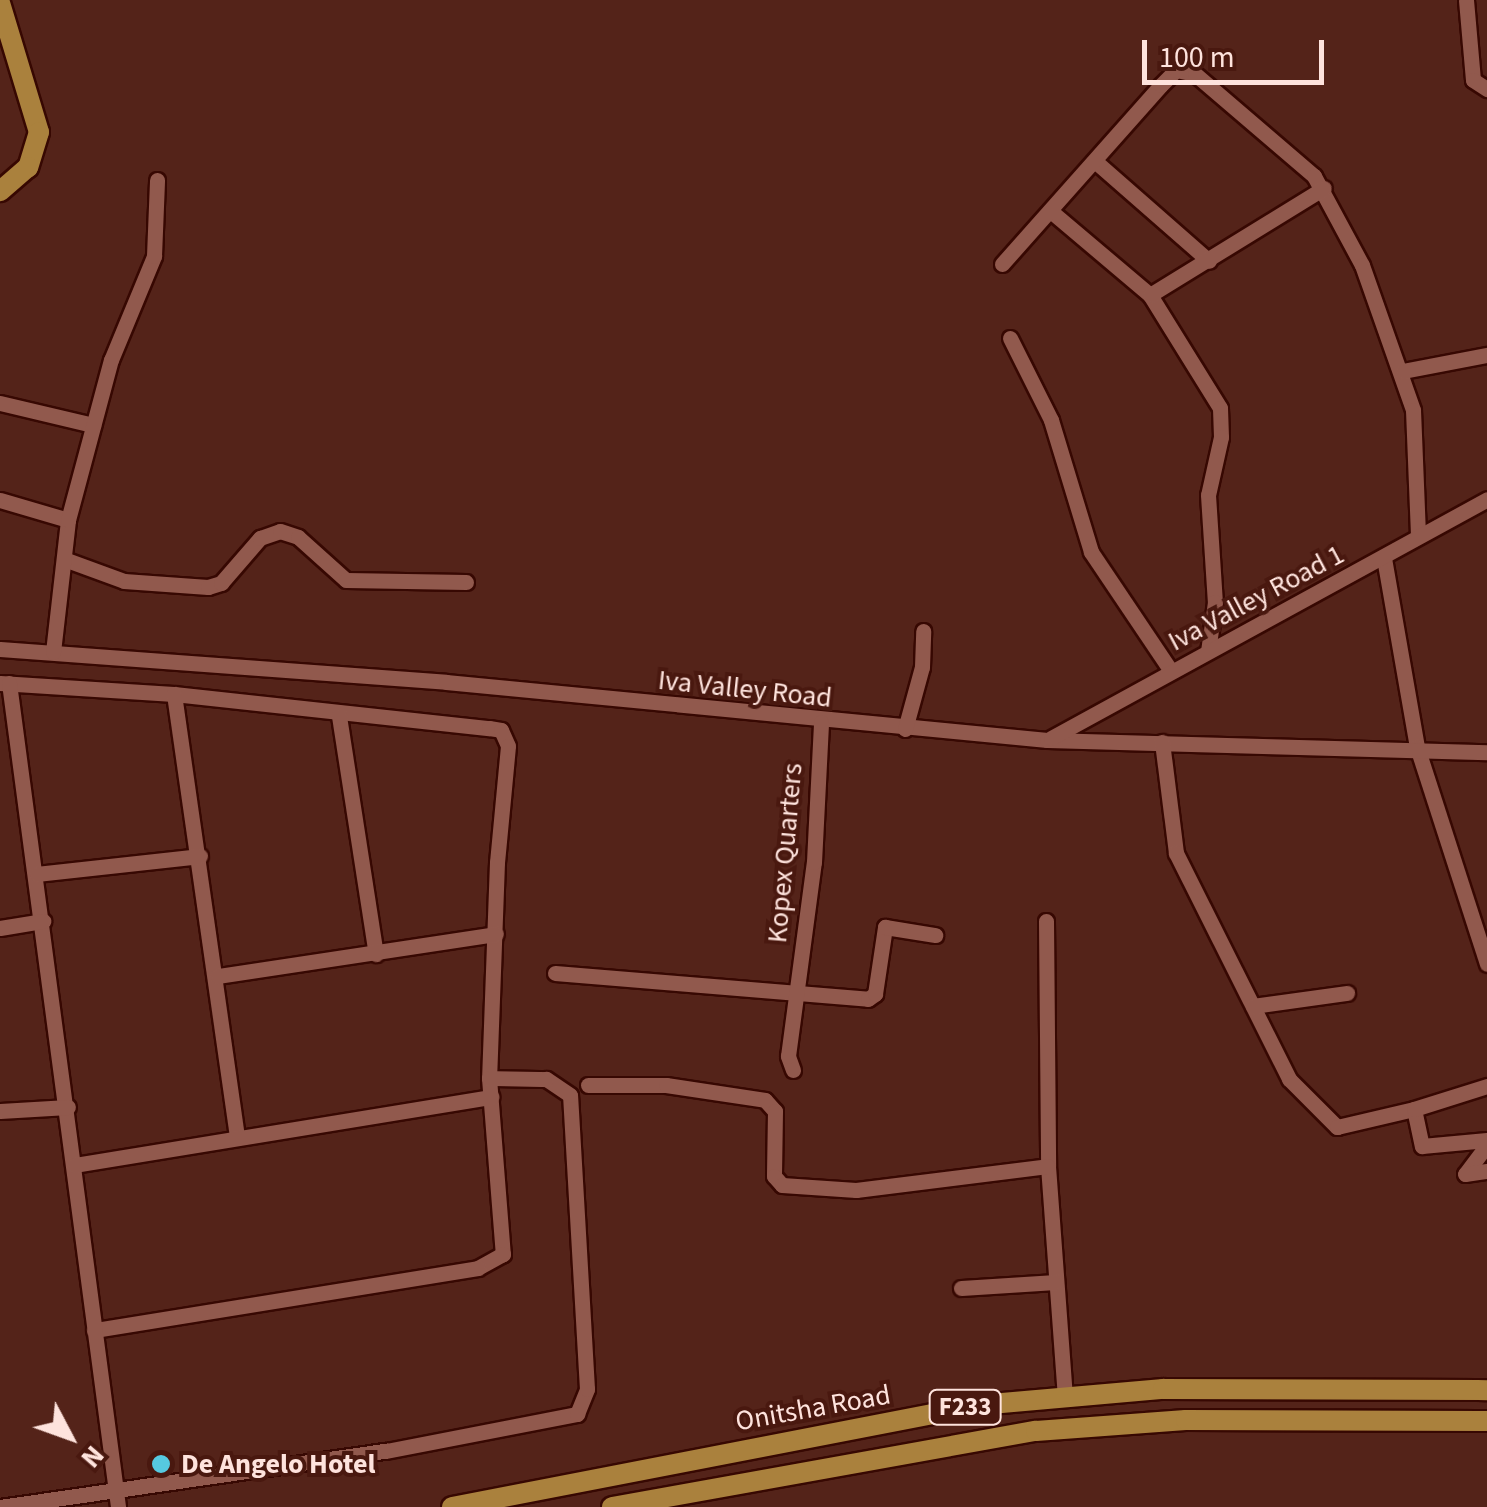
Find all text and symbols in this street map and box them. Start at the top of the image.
scale bar [1147,20,1330,82]
text: 100 m [1159,36,1235,79]
street label: Iva Valley Road 1 [1162,538,1350,658]
street label: Iva Valley Road [656,663,834,715]
street label: Kopex Quarters [760,762,810,944]
street label: Onitsha Road [733,1378,893,1438]
north arrow [20,1387,120,1487]
road number: F233 [928,1387,1002,1427]
text: N [71,1437,114,1477]
place label: De Angelo Hotel [181,1447,375,1481]
marker: De Angelo Hotel [150,1453,172,1475]

